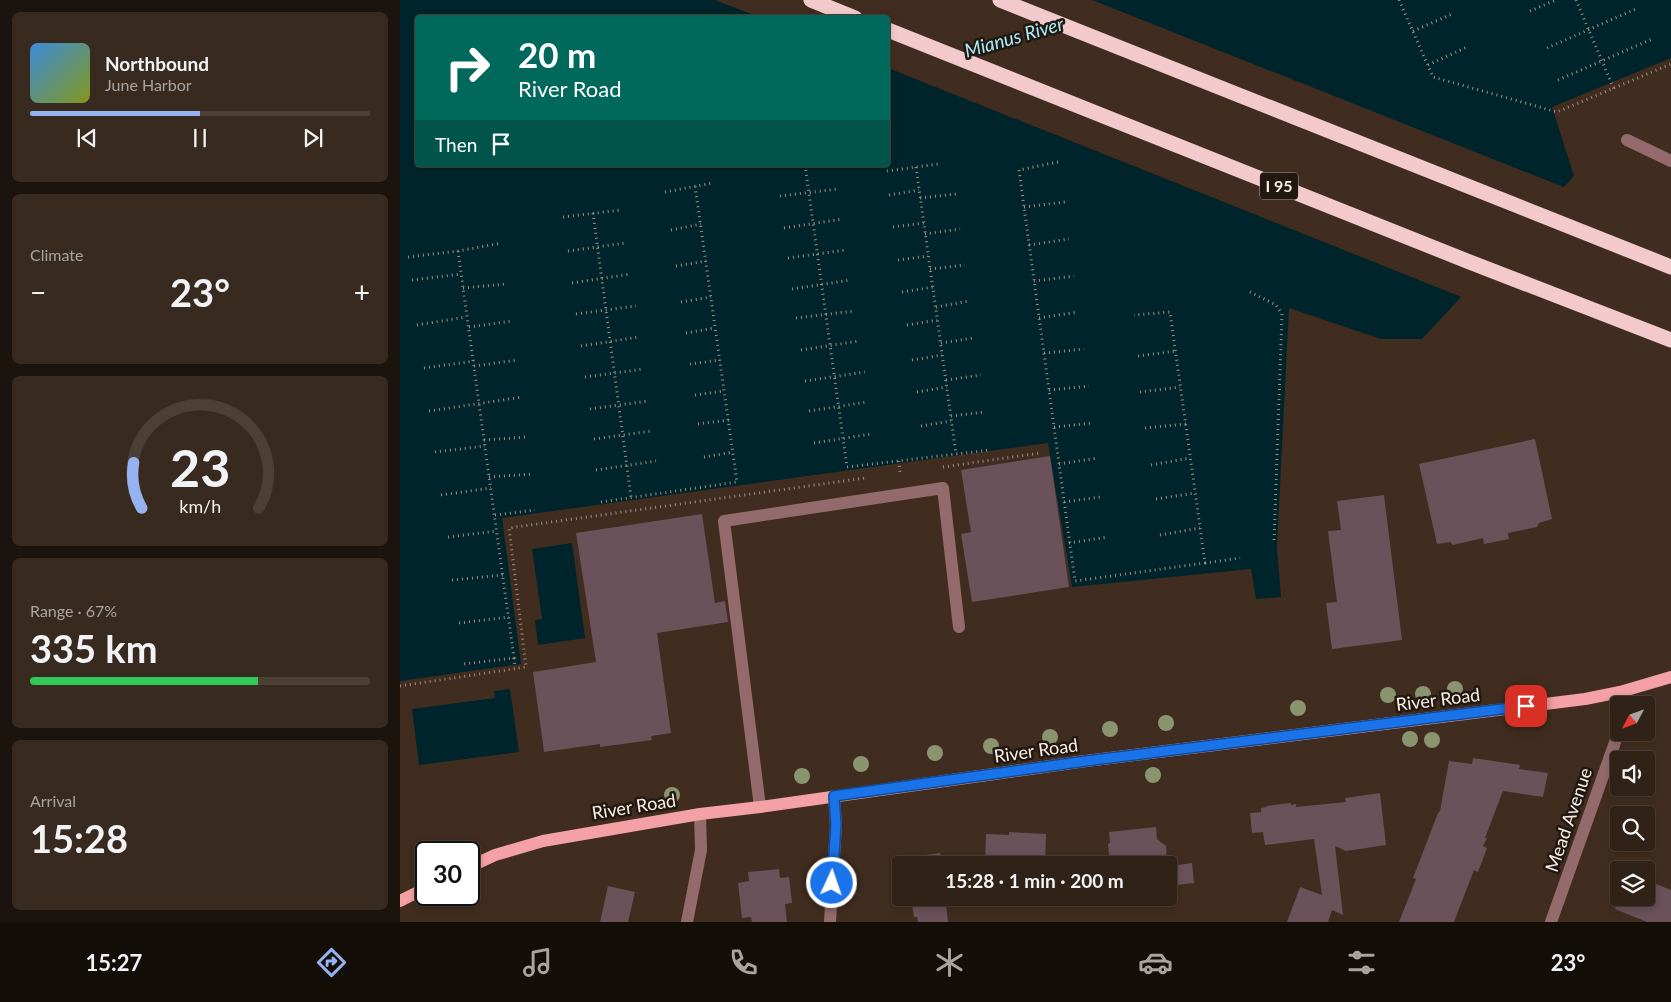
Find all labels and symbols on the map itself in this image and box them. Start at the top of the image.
water label: Mianus River [962,11,1067,62]
road number: I 95 [1260,172,1298,200]
street label: River Road [1394,683,1481,715]
pin [1505,685,1547,727]
north arrow [1610,696,1655,741]
street label: River Road [992,733,1079,767]
street label: Mead Avenue [1540,765,1596,875]
street label: River Road [590,789,677,824]
speed limit sign: 30 [415,841,480,906]
position arrow [805,856,857,908]

